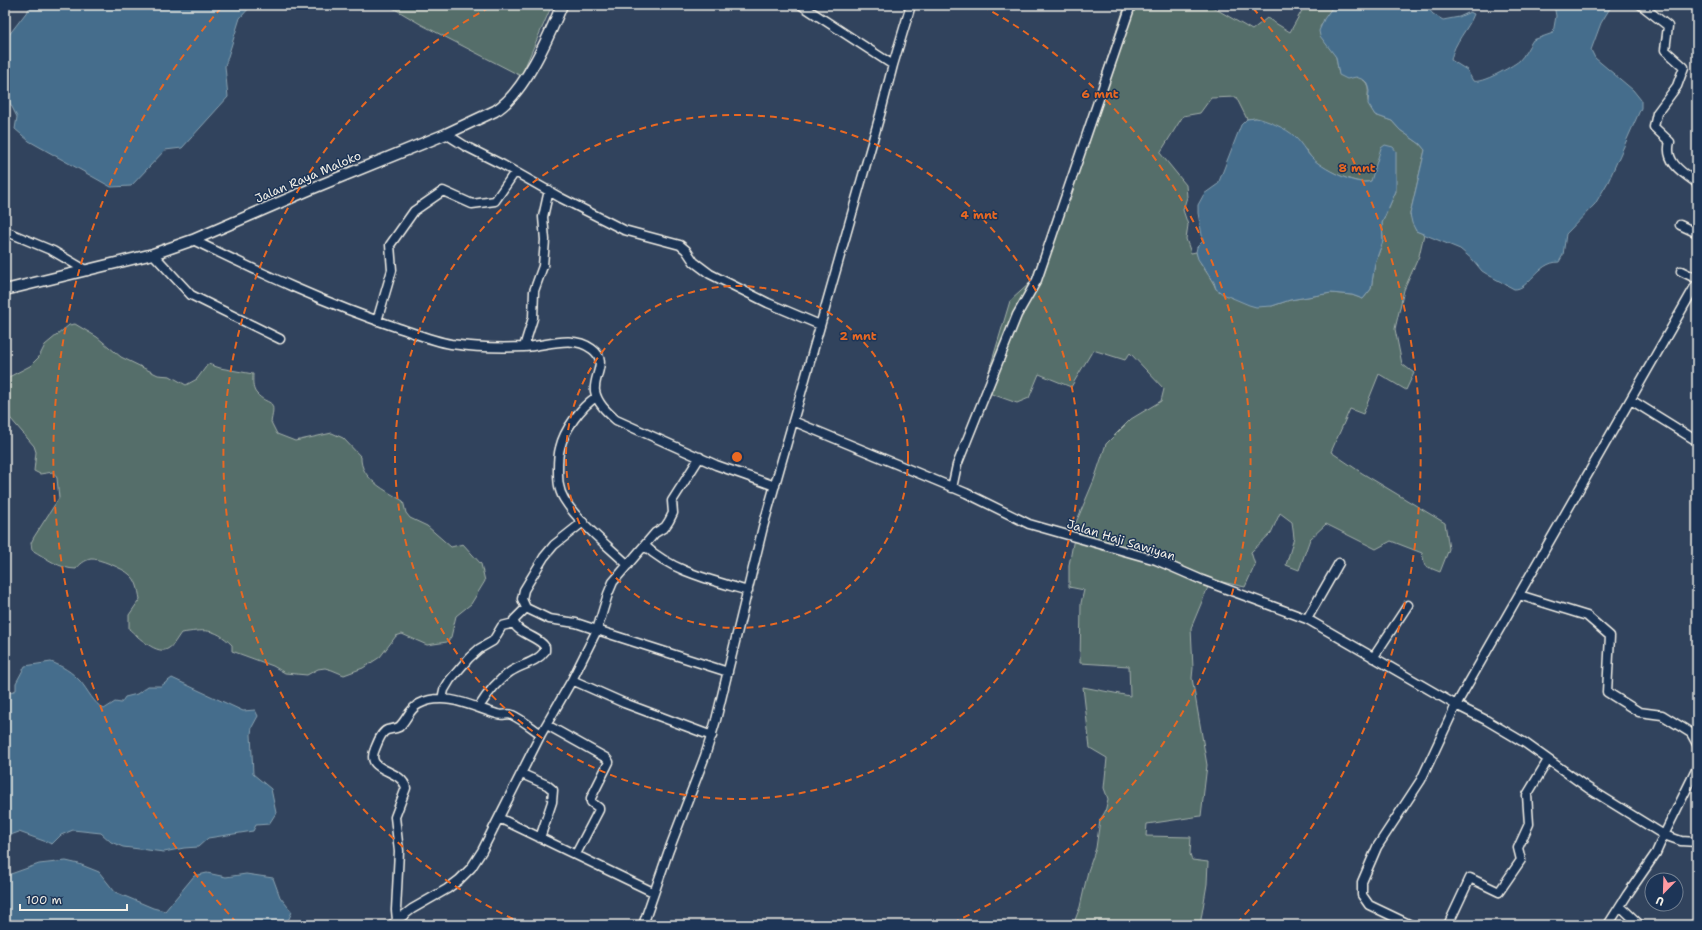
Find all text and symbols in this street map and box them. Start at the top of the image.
text: 6 mnt [1081,86,1119,102]
street label: Jalan Raya Maloko [253,147,363,207]
text: 8 mnt [1338,160,1376,176]
text: 4 mnt [960,207,998,223]
text: 2 mnt [839,328,877,344]
centre of rings [730,450,744,464]
street label: Jalan Haji Sawiyan [1065,516,1177,564]
north arrow [1644,872,1684,912]
scale bar [20,886,127,912]
text: 100 m [26,892,62,908]
text: U [1654,892,1667,909]

